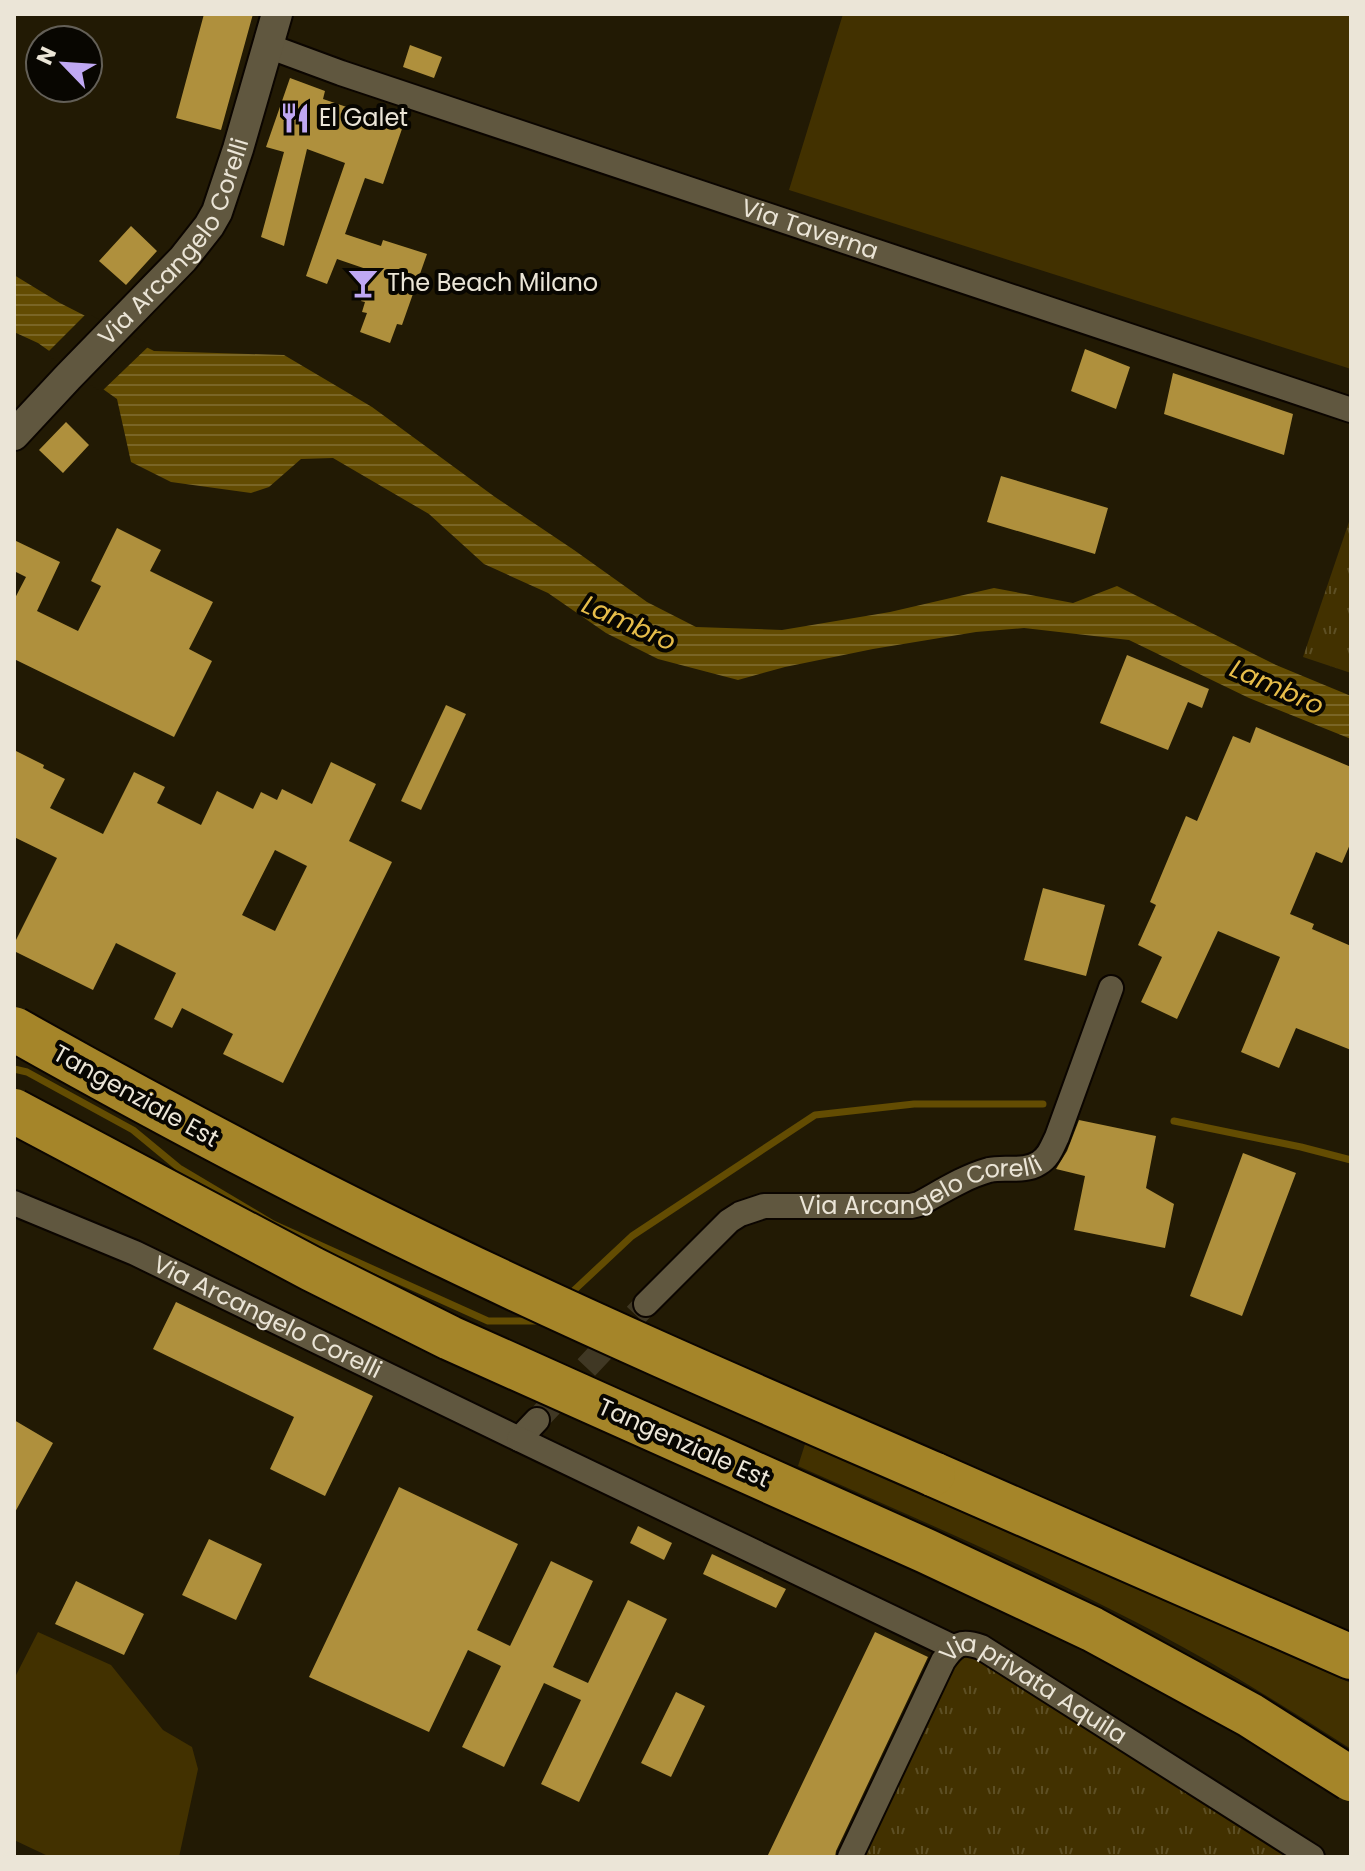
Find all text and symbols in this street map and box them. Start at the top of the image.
north arrow [24,24,104,104]
text: N [29,42,64,70]
restaurant icon: El Galet [278,101,312,135]
place label: El Galet [319,101,408,134]
street label: Via Arcangelo Corelli [90,134,256,353]
street label: Via Taverna [737,191,883,267]
bar icon: The Beach Milano [346,266,380,300]
place label: The Beach Milano [387,266,598,299]
water label: Lambro [576,586,682,660]
water label: Lambro [1224,650,1330,724]
street label: Tangenziale Est [47,1036,225,1155]
street label: Via Arcangelo Corelli [799,1148,1048,1222]
street label: Via Arcangelo Corelli [148,1247,387,1386]
street label: Tangenziale Est [593,1390,775,1495]
street label: Via privata Aquila [931,1626,1134,1752]

